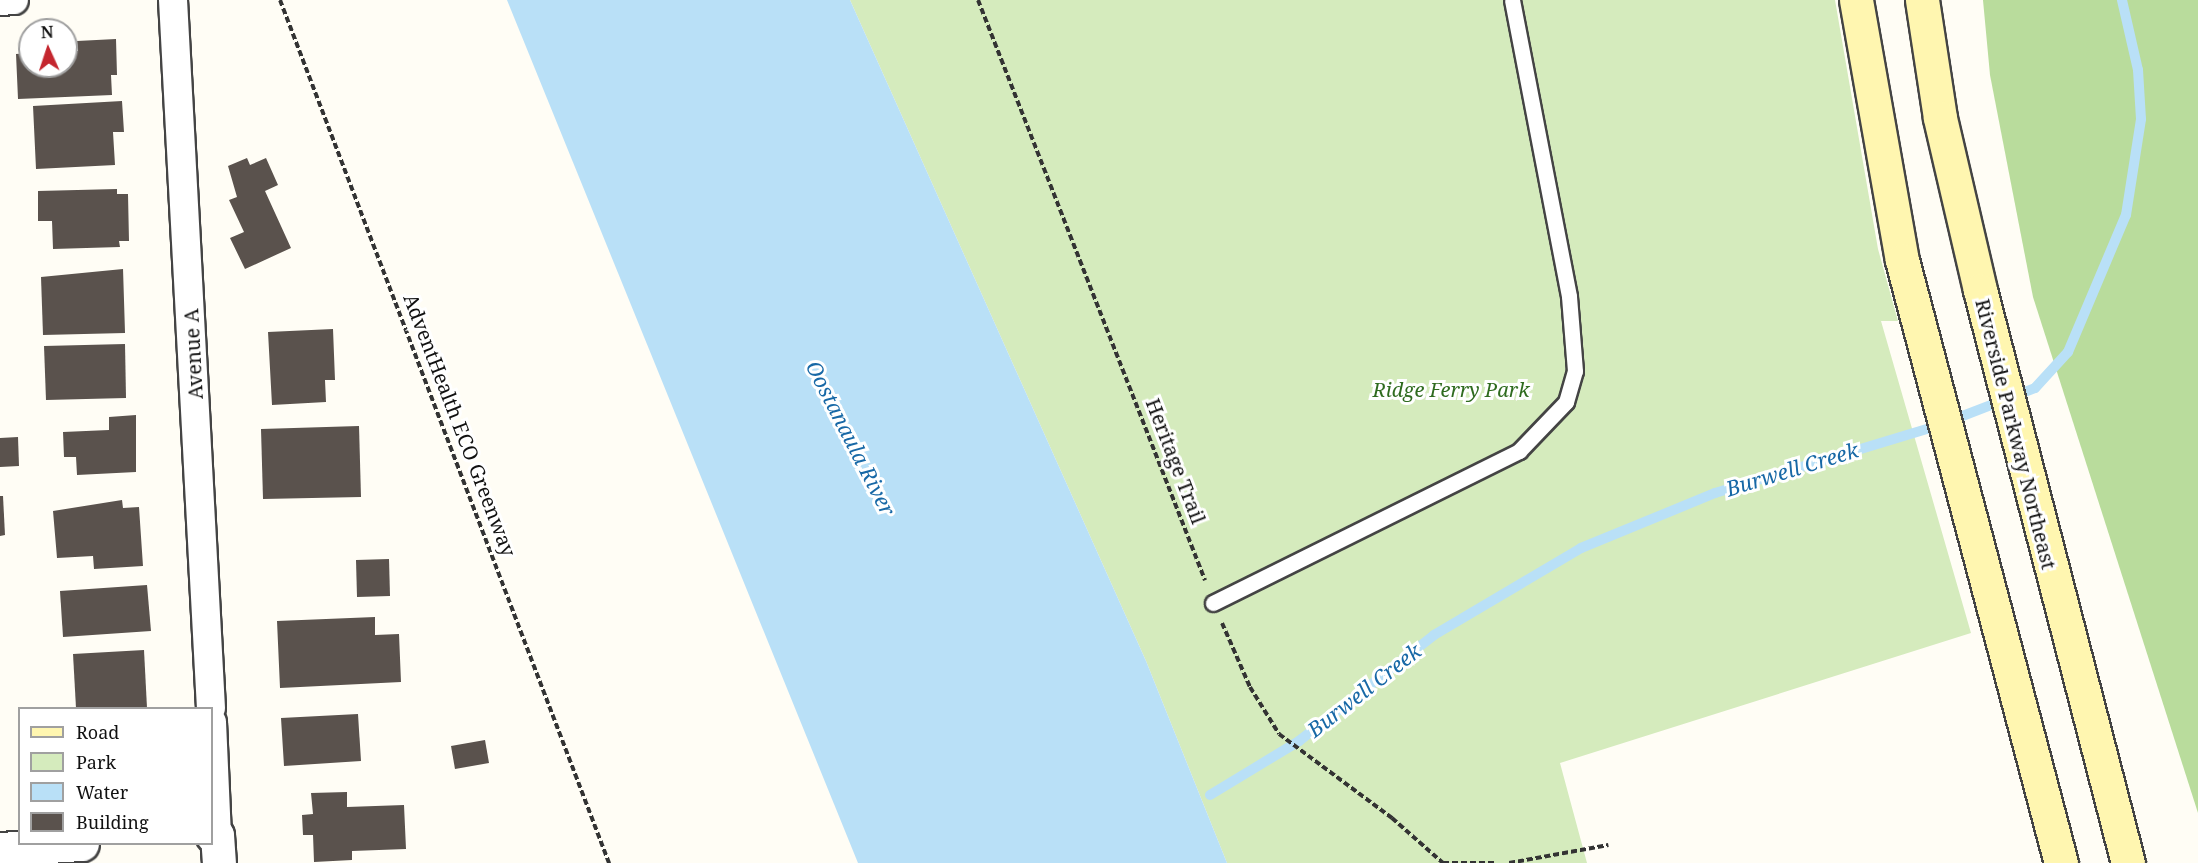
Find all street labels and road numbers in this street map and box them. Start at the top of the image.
street label: AdventHealth ECO Greenway [399,290,521,560]
street label: Riverside Parkway Northeast [1971,296,2061,572]
street label: Avenue A [179,308,207,400]
street label: Heritage Trail [1141,395,1211,527]

